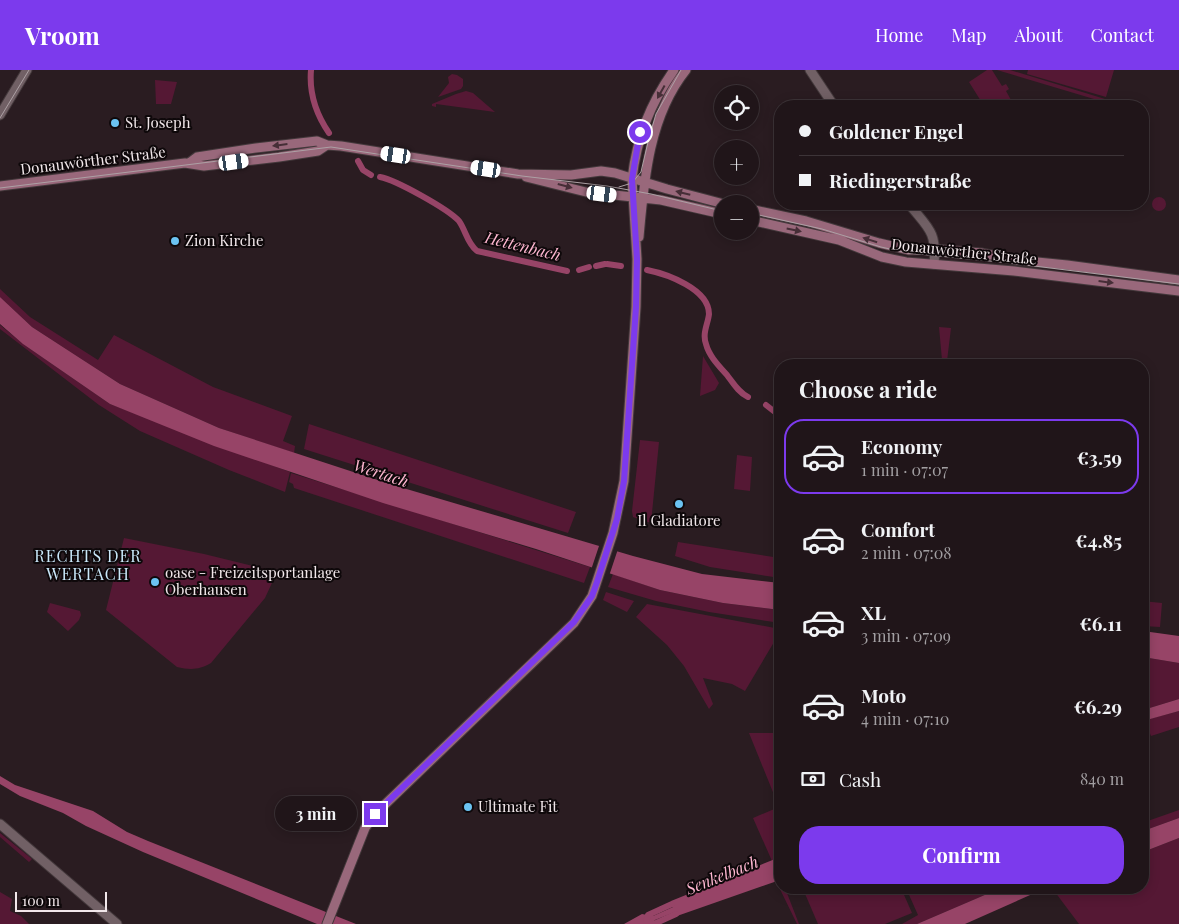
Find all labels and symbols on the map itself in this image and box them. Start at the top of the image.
one-way arrow [656,85,665,99]
place label: St. Joseph [125,112,191,132]
marker: St. Joseph [109,117,121,129]
route start [629,121,651,143]
street label: Donauwörther Straße [19,141,167,179]
one-way arrow [271,141,287,149]
car [380,145,411,165]
car [218,152,249,172]
car [470,159,501,179]
one-way arrow [558,183,573,191]
car [586,185,617,203]
one-way arrow [675,189,690,197]
water label: Hettenbach [482,226,563,265]
one-way arrow [787,226,802,234]
place label: Zion Kirche [185,230,264,250]
street label: Donauwörther Straße [890,233,1038,269]
marker: Zion Kirche [169,235,181,247]
one-way arrow [863,236,878,243]
one-way arrow [1099,278,1115,286]
water label: Wertach [351,454,411,491]
marker: Il Gladiatore [673,498,685,510]
place label: Il Gladiatore [637,510,721,530]
district label: RECHTS DER WERTACH [34,545,142,584]
place label: oase - Freizeitsportanlage Oberhausen [165,562,340,599]
marker: oase - Freizeitsportanlage Oberhausen [149,576,161,588]
callout: 3 min [275,796,358,832]
place label: Ultimate Fit [478,796,558,816]
marker: Ultimate Fit [462,801,474,813]
route end [364,803,386,825]
water label: Senkelbach [682,850,761,899]
scale bar [15,889,108,912]

